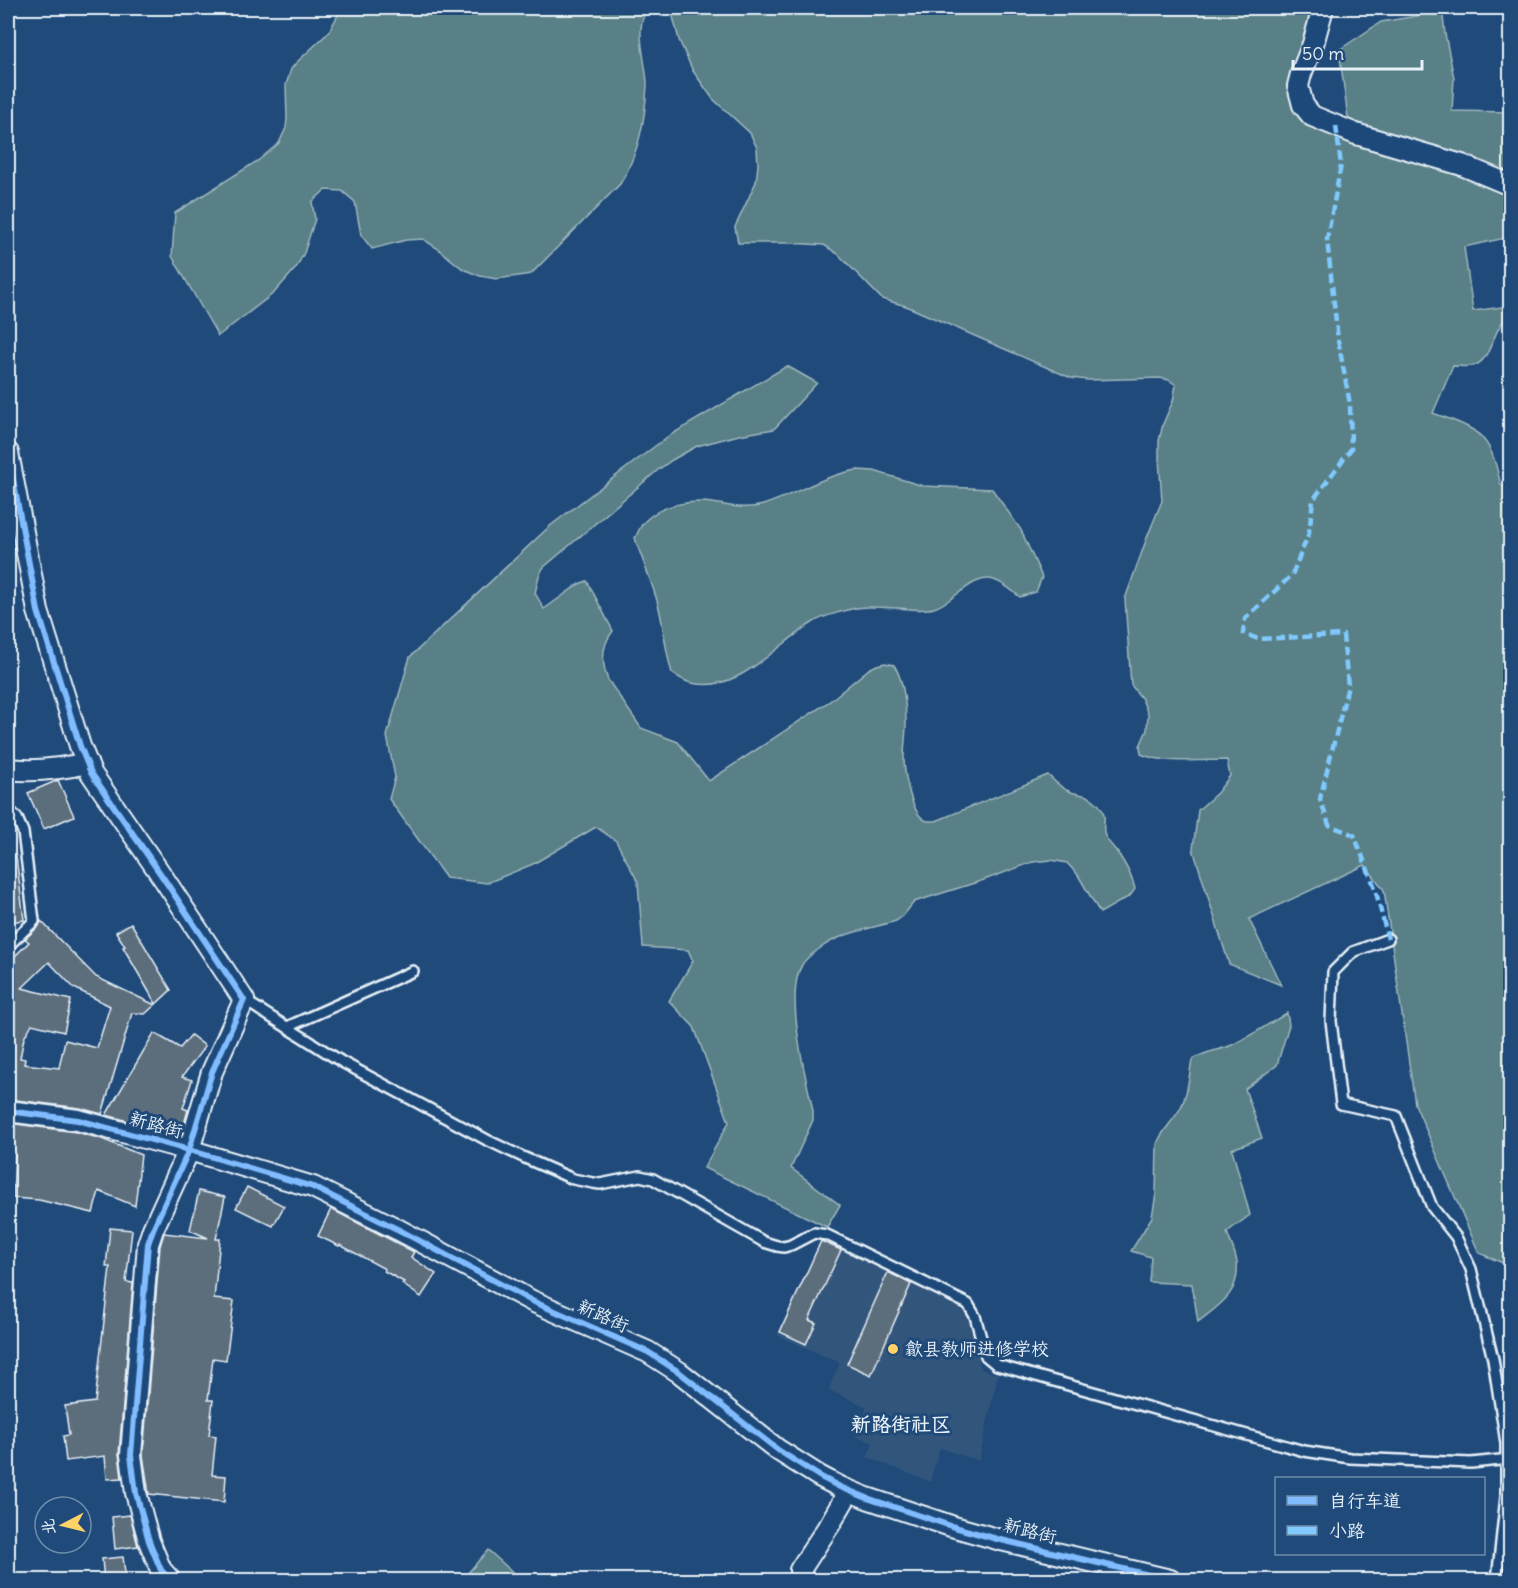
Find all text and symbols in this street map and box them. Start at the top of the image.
scale bar [1293,33,1422,71]
text: 50 m [1302,42,1344,65]
street label: 新路街 [127,1106,185,1143]
street label: 新路街 [574,1294,633,1337]
place label: 歙县教师进修学校 [905,1337,1049,1360]
marker: 歙县教师进修学校 [886,1342,900,1356]
district label: 新路街社区 [851,1411,951,1436]
legend [1275,1477,1485,1555]
text: 自行车道 [1329,1489,1401,1512]
north arrow [33,1495,93,1555]
street label: 新路街 [1001,1513,1059,1548]
text: 北 [37,1518,59,1536]
text: 小路 [1329,1519,1365,1542]

